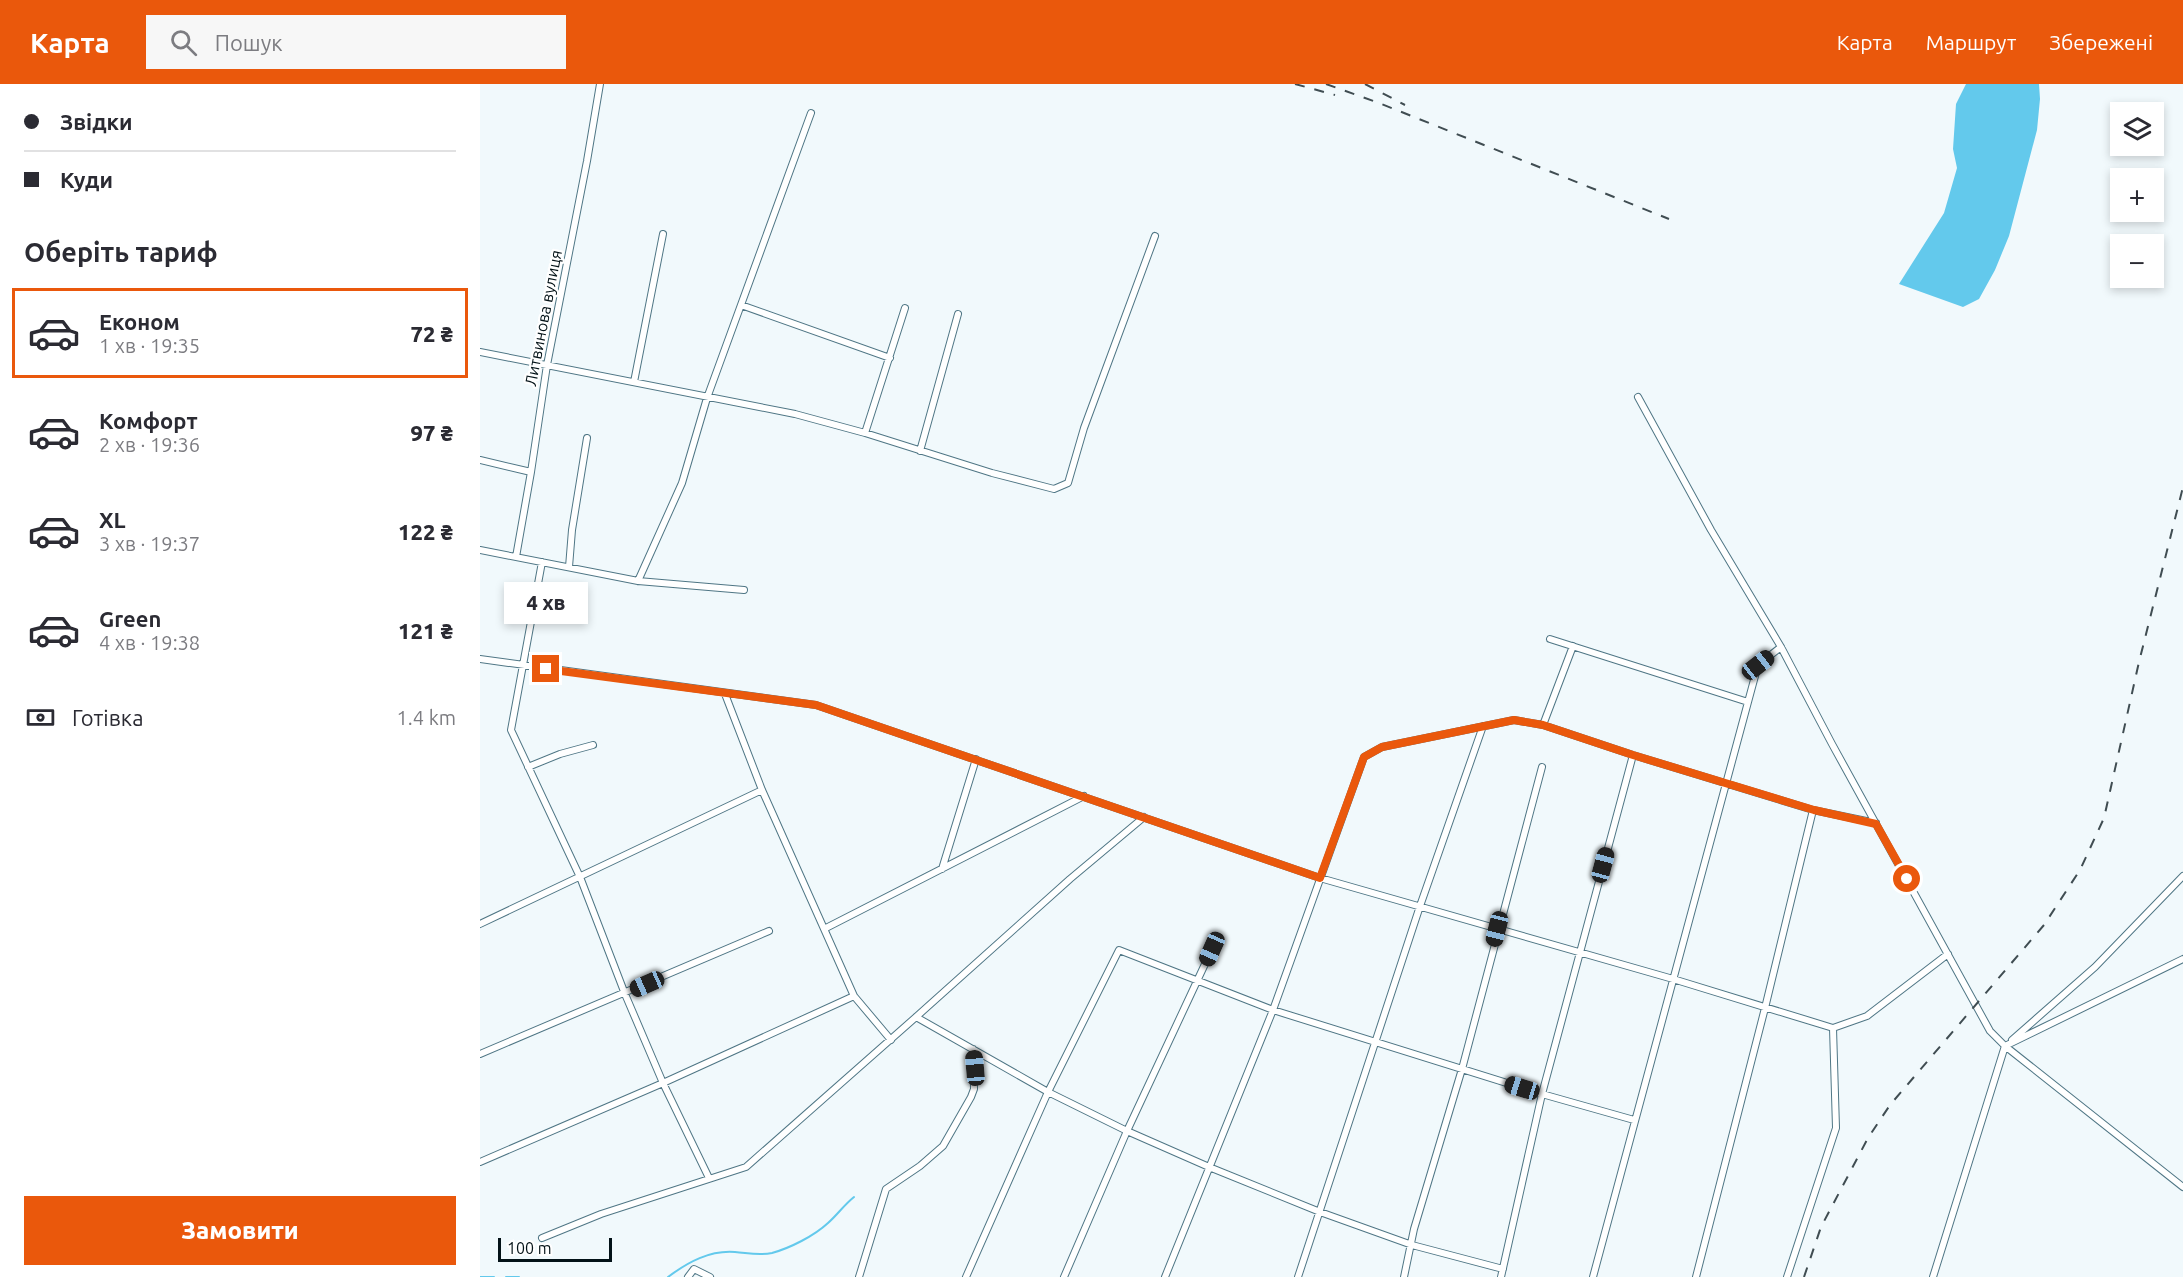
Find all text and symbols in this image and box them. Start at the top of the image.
search box [146,15,566,69]
icon: search [167,26,200,59]
text: Карта [30,27,110,58]
text: Пошук [215,30,283,55]
text: Карта [1837,30,1893,54]
text: Маршрут [1926,30,2016,54]
text: Збережені [2049,30,2153,54]
map controls [2110,102,2164,288]
button: layers [2110,102,2164,156]
text: Звідки [60,109,133,134]
text: Куди [60,167,113,192]
button: + [2110,168,2164,222]
button: − [2110,234,2164,288]
text: Оберіть тариф [24,237,218,267]
street label: Литвинова вулиця [521,248,565,388]
icon: car [27,306,81,360]
text: Економ [99,309,180,334]
text: 72 ₴ [410,321,453,346]
text: 1 хв · 19:35 [99,334,200,357]
icon: car [27,405,81,459]
text: Комфорт [99,408,198,433]
text: 97 ₴ [410,420,453,445]
text: 2 хв · 19:36 [99,433,200,456]
icon: car [27,504,81,558]
text: XL [99,507,126,532]
text: 122 ₴ [398,519,453,544]
text: 3 хв · 19:37 [99,532,200,555]
callout: 4 хв [504,582,588,624]
text: 4 хв [526,591,566,614]
icon: car [27,603,81,657]
text: Green [99,606,161,631]
text: 121 ₴ [398,618,453,643]
text: 4 хв · 19:38 [99,631,200,654]
car [1738,647,1778,683]
route end [532,655,559,682]
icon: cash [24,701,57,734]
text: Готівка [72,705,143,730]
text: 1.4 km [397,706,456,729]
car [1590,845,1616,885]
route start [1893,865,1920,892]
car [1484,909,1510,949]
car [1196,929,1228,969]
car [627,968,667,1000]
car [964,1049,986,1087]
car [1502,1074,1542,1102]
button: Замовити [24,1196,456,1265]
scale bar [498,1235,612,1262]
text: 100 m [507,1239,552,1257]

